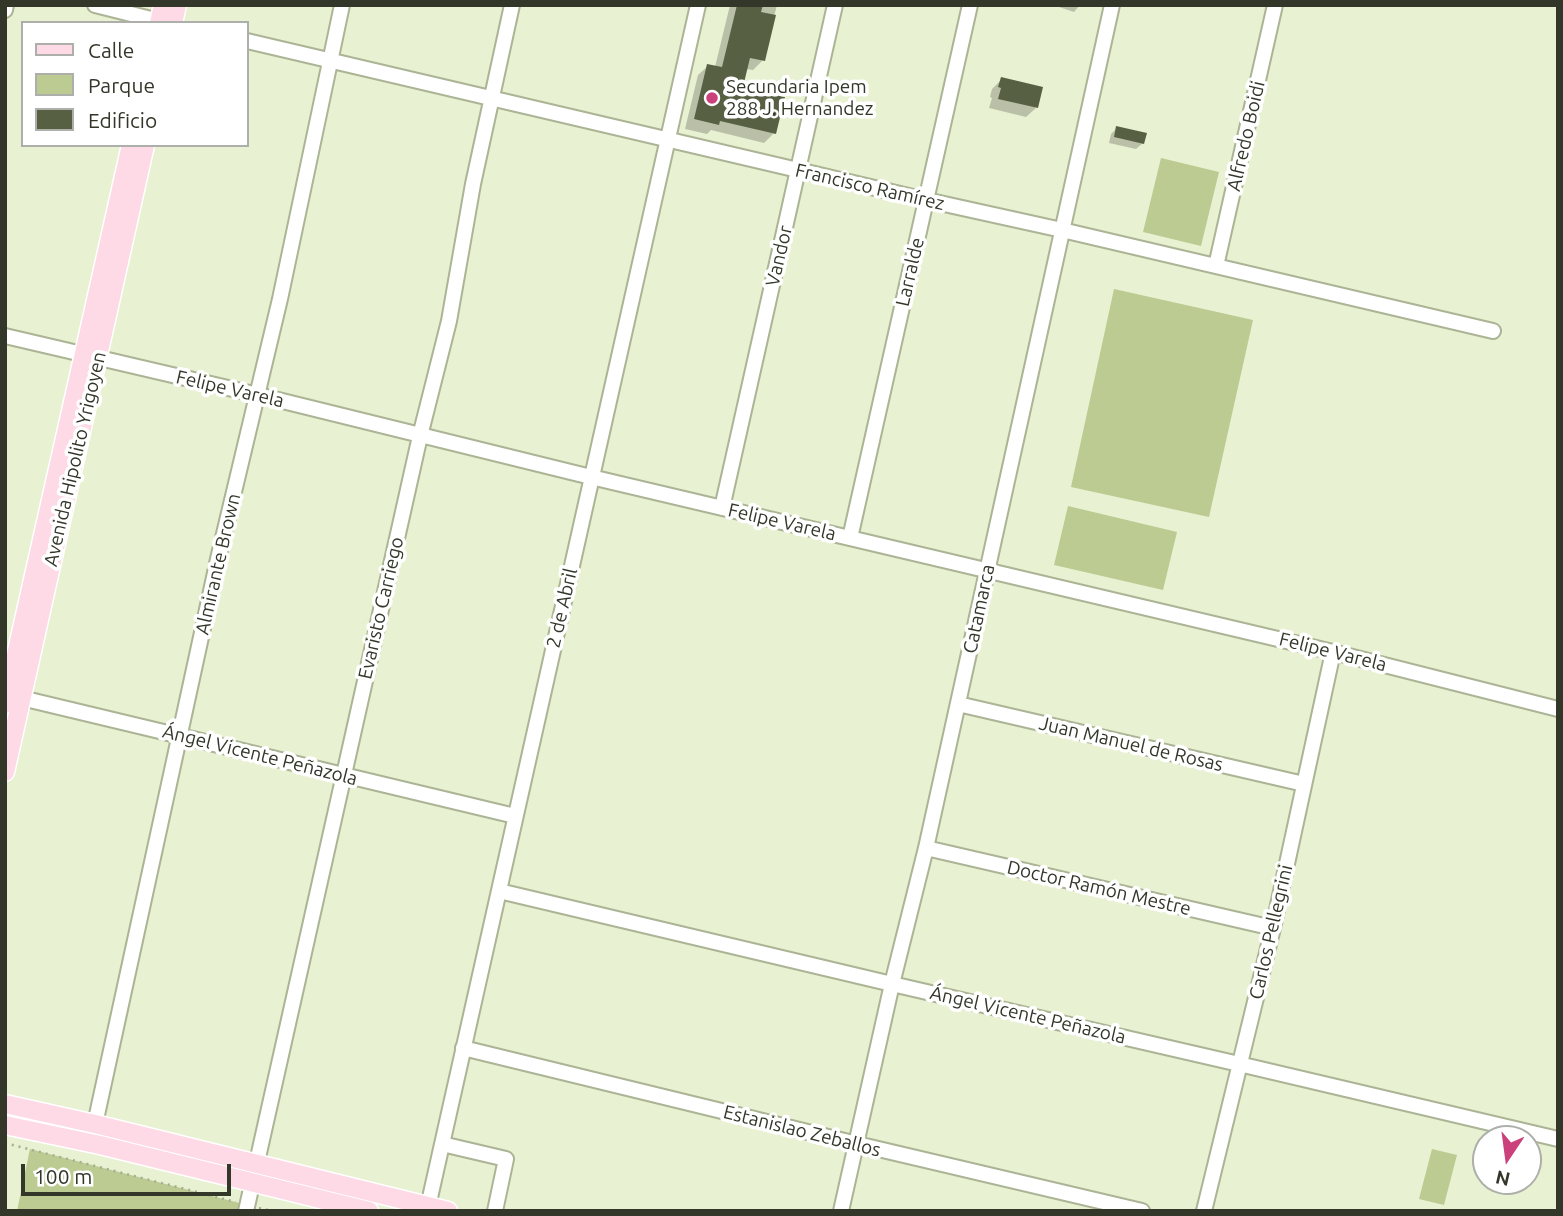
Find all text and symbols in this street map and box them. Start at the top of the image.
legend [21,21,248,147]
text: Calle [88,38,134,62]
text: Parque [88,73,155,97]
place label: Secundaria Ipem 288 J. Hernandez [726,76,874,120]
street label: Alfredo Boidi [1222,79,1270,193]
marker: Secundaria Ipem 288 J. Hernandez [704,90,720,106]
text: Edificio [88,108,157,132]
street label: Francisco Ramírez [793,159,947,215]
street label: Vandor [761,223,797,289]
street label: Larralde [891,235,929,309]
street label: Avenida Hipolito Yrigoyen [39,349,111,569]
street label: Felipe Varela [174,366,286,412]
street label: Almirante Brown [191,491,245,637]
street label: Felipe Varela [726,499,838,545]
street label: Evaristo Carriego [354,535,408,681]
street label: Catamarca [958,562,1000,656]
street label: 2 de Abril [542,566,582,650]
street label: Felipe Varela [1277,628,1389,676]
street label: Juan Manuel de Rosas [1037,712,1225,776]
street label: Ángel Vicente Peñazola [160,720,360,790]
street label: Doctor Ramón Mestre [1005,856,1193,920]
street label: Carlos Pellegrini [1244,862,1298,1002]
street label: Ángel Vicente Peñazola [928,981,1128,1049]
street label: Estanislao Zeballos [721,1100,883,1162]
north arrow [1472,1125,1542,1195]
scale bar [24,1150,234,1194]
text: 100 m [34,1164,92,1188]
text: N [1493,1166,1512,1191]

